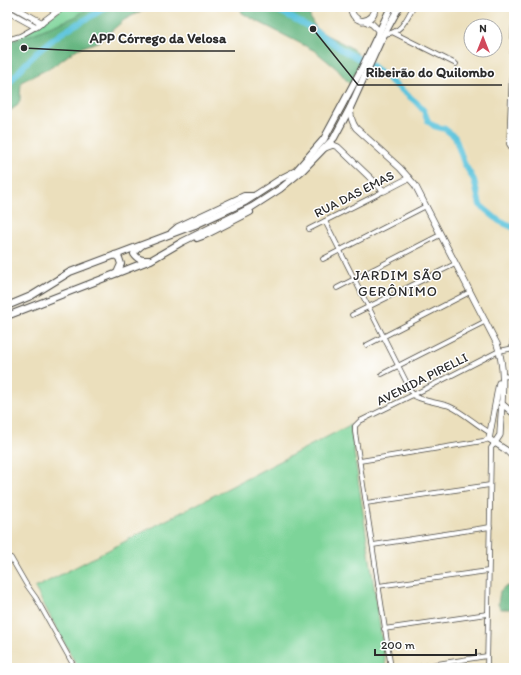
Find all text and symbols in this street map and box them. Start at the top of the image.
north arrow [463,18,503,58]
text: N [479,22,487,35]
callout: APP Córrego da Velosa [82,25,235,51]
text: APP Córrego da Velosa [89,30,227,47]
callout: Ribeirão do Quilombo [358,59,502,85]
text: Ribeirão do Quilombo [366,64,494,81]
street label: RUA DAS EMAS [312,167,396,221]
district label: JARDIM SÃO GERÔNIMO [353,267,443,300]
street label: AVENIDA PIRELLI [374,349,470,408]
scale bar [375,631,476,657]
text: 200 m [381,638,415,652]

